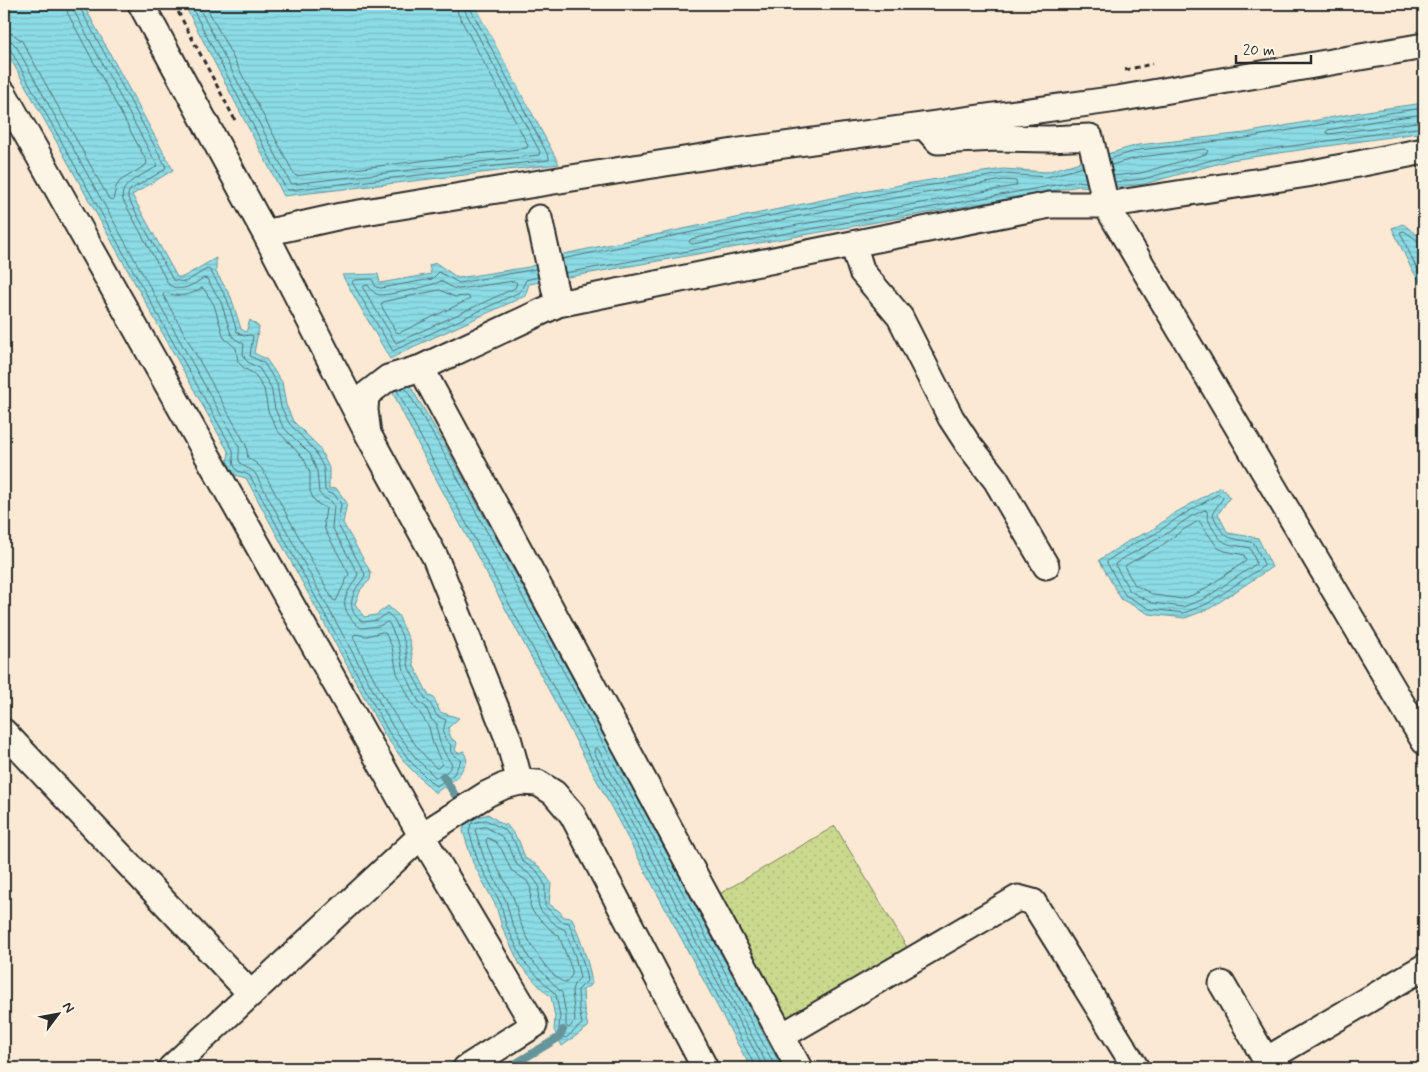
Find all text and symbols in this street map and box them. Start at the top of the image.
scale bar [1236,32,1310,64]
text: 20 m [1243,41,1275,61]
north arrow [32,990,82,1040]
text: N [58,999,78,1016]

